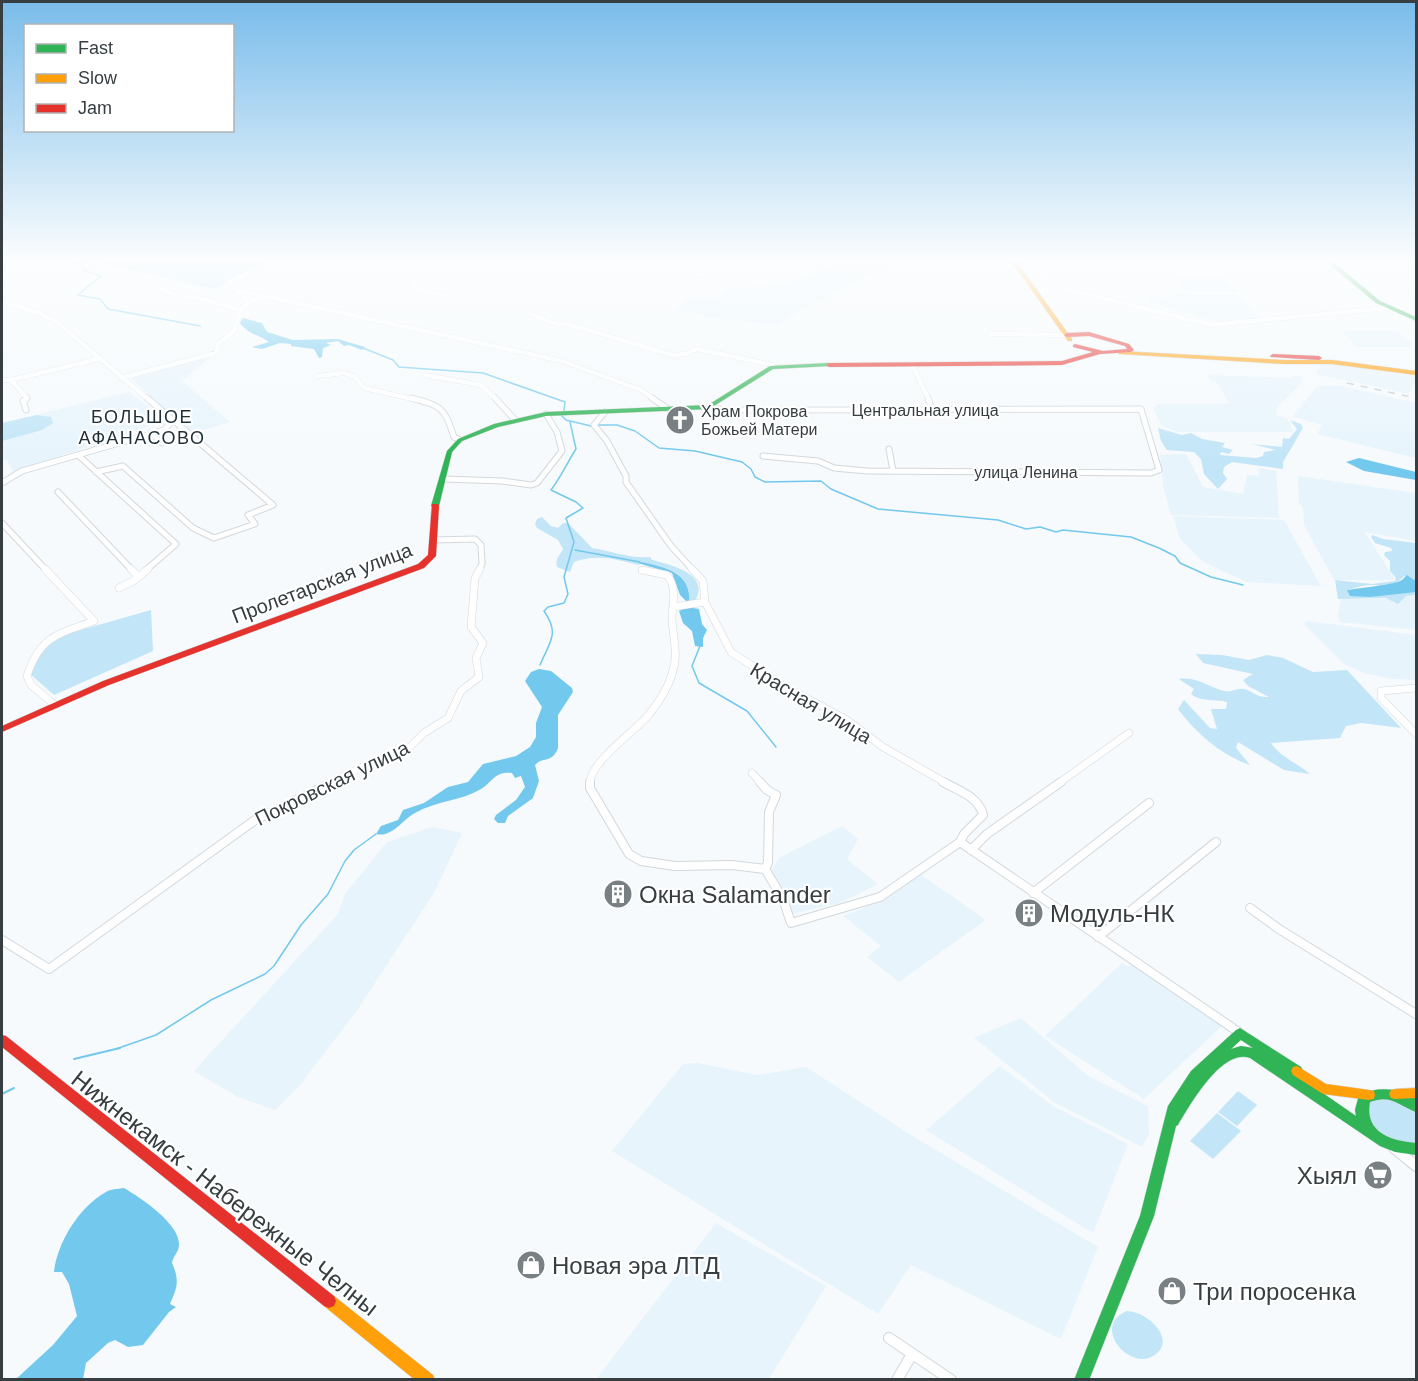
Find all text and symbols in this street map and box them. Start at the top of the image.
legend [24,24,234,132]
text: Fast [78,38,113,58]
text: Slow [78,68,118,88]
text: Jam [78,98,112,118]
street label: Центральная улица [851,402,999,419]
place label: Храм Покрова Божьей Матери [701,403,817,438]
church icon: Храм Покрова Божьей Матери [664,404,696,436]
district label: БОЛЬШОЕ АФАНАСОВО [79,407,205,448]
street label: улица Ленина [974,464,1078,481]
street label: Пролетарская улица [229,538,416,628]
street label: Красная улица [746,658,876,748]
street label: Покровская улица [251,736,413,830]
building icon: Окна Salamander [602,878,634,910]
place label: Окна Salamander [639,881,831,908]
building icon: Модуль-НК [1013,897,1045,929]
place label: Модуль-НК [1050,900,1174,927]
street label: Нижнекамск - Набережные Челны [66,1065,384,1321]
supermarket icon: Хыял [1362,1159,1394,1191]
place label: Хыял [1297,1162,1357,1189]
shop icon: Новая эра ЛТД [515,1249,547,1281]
place label: Новая эра ЛТД [552,1252,720,1279]
shop icon: Три поросенка [1156,1275,1188,1307]
place label: Три поросенка [1193,1278,1356,1305]

